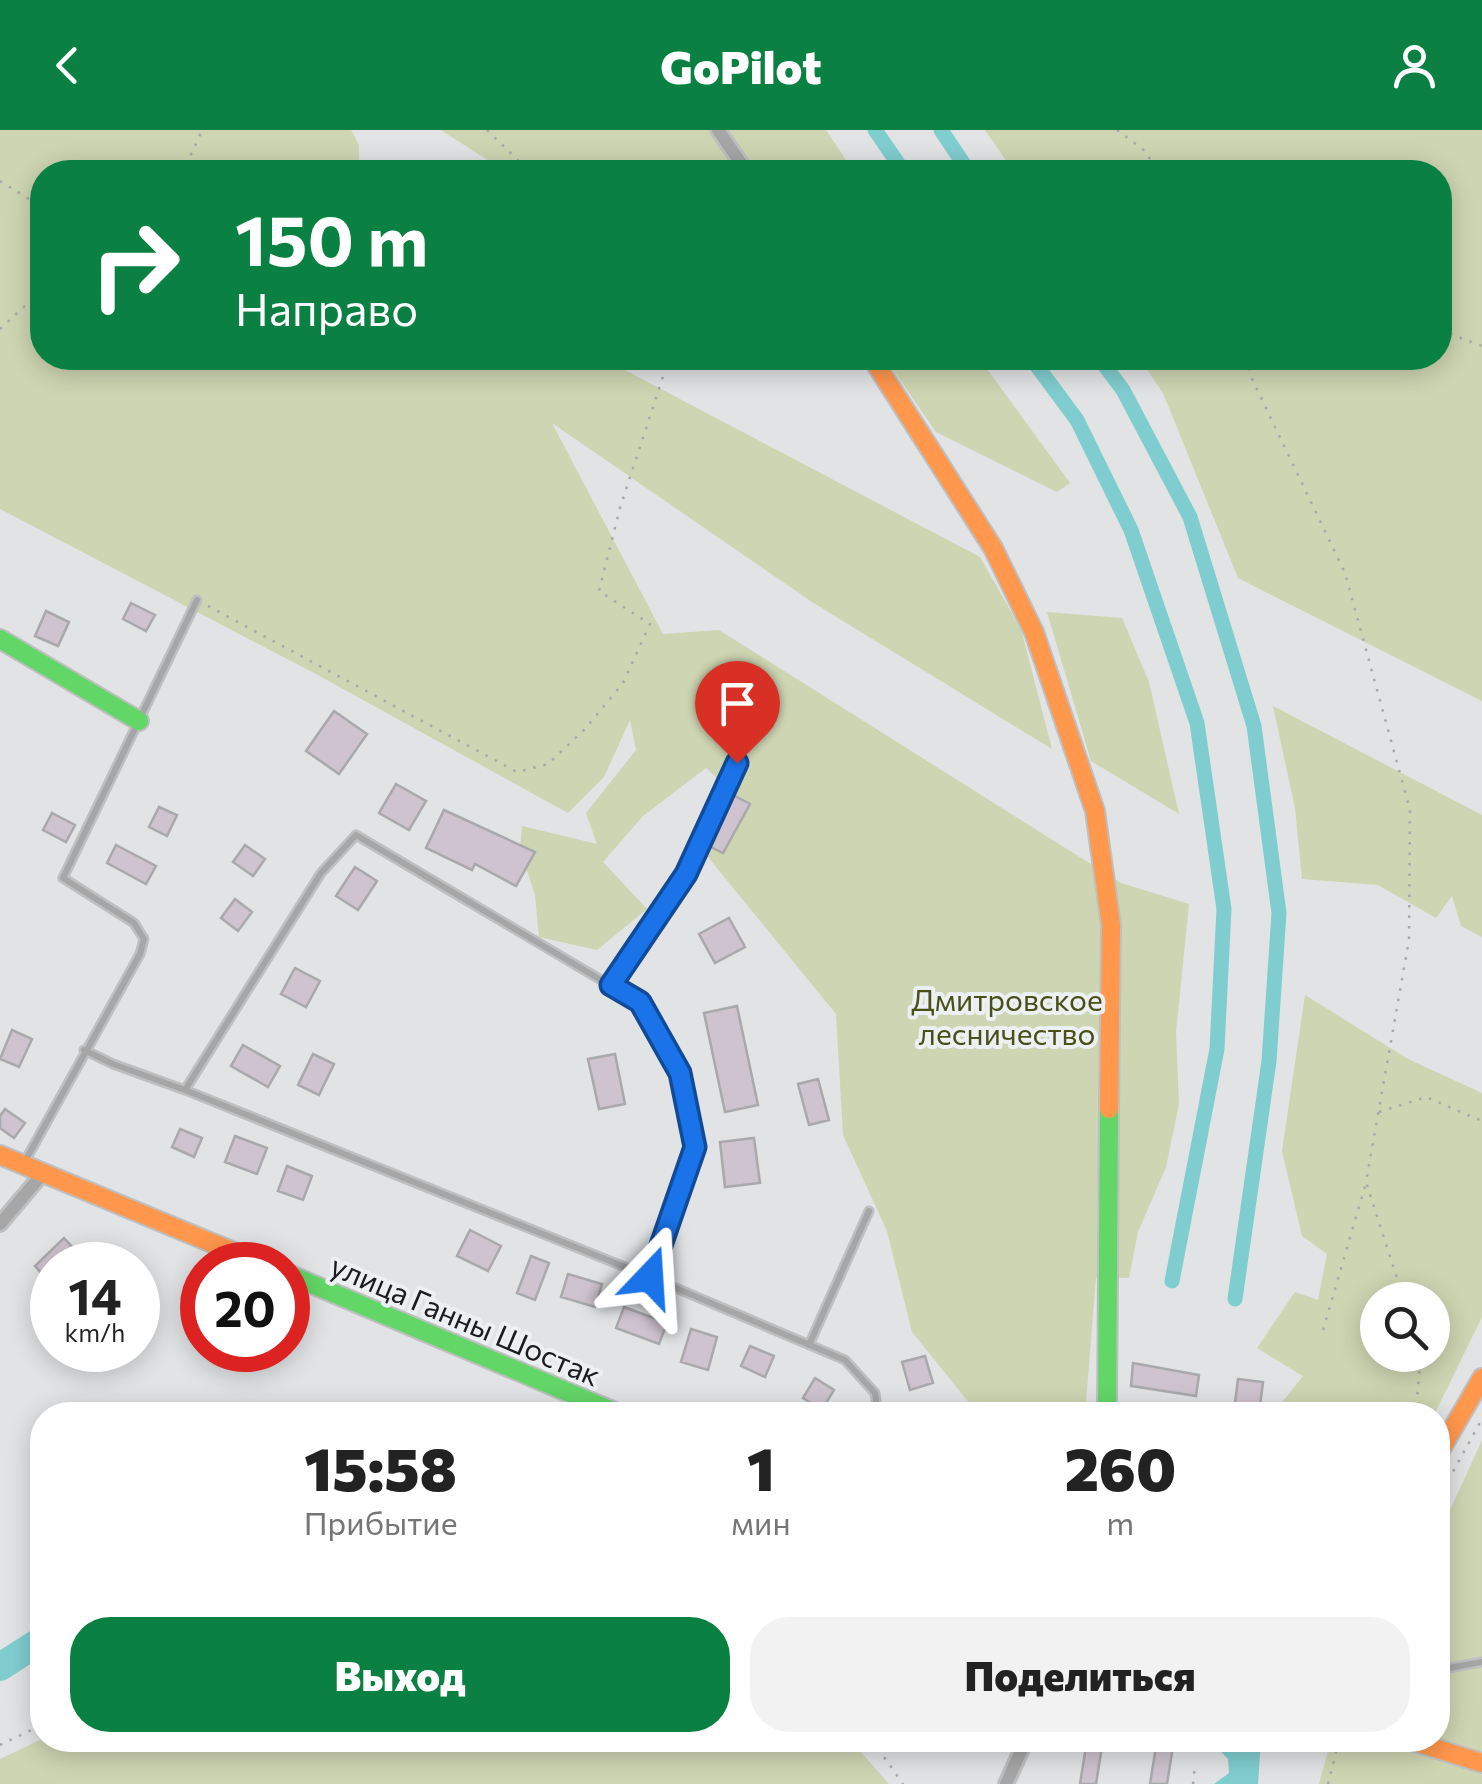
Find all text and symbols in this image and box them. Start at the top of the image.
icon: back [40,38,95,93]
text: GoPilot [660,38,822,93]
icon: person [1387,38,1442,93]
text: 150 m [235,195,428,280]
icon: right [70,200,200,330]
text: Направо [235,280,418,335]
pin [695,661,780,764]
icon: arrive [710,676,765,731]
park label: Дмитровское лесничество [911,980,1103,1051]
position arrow [598,1225,702,1329]
speed limit sign: 20 [180,1242,310,1372]
street label: улица Ганны Шостак [326,1245,606,1393]
text: 14 [68,1264,122,1325]
map controls [1360,1282,1450,1372]
button: search [1360,1282,1450,1372]
text: km/h [65,1317,125,1347]
text: 15:58 [304,1430,457,1503]
text: 1 [747,1430,775,1503]
text: 260 [1064,1430,1176,1503]
text: Прибытие [304,1502,458,1542]
text: мин [731,1502,791,1542]
text: m [1106,1502,1134,1542]
button: Выход [70,1617,730,1732]
button: Поделиться [750,1617,1410,1732]

